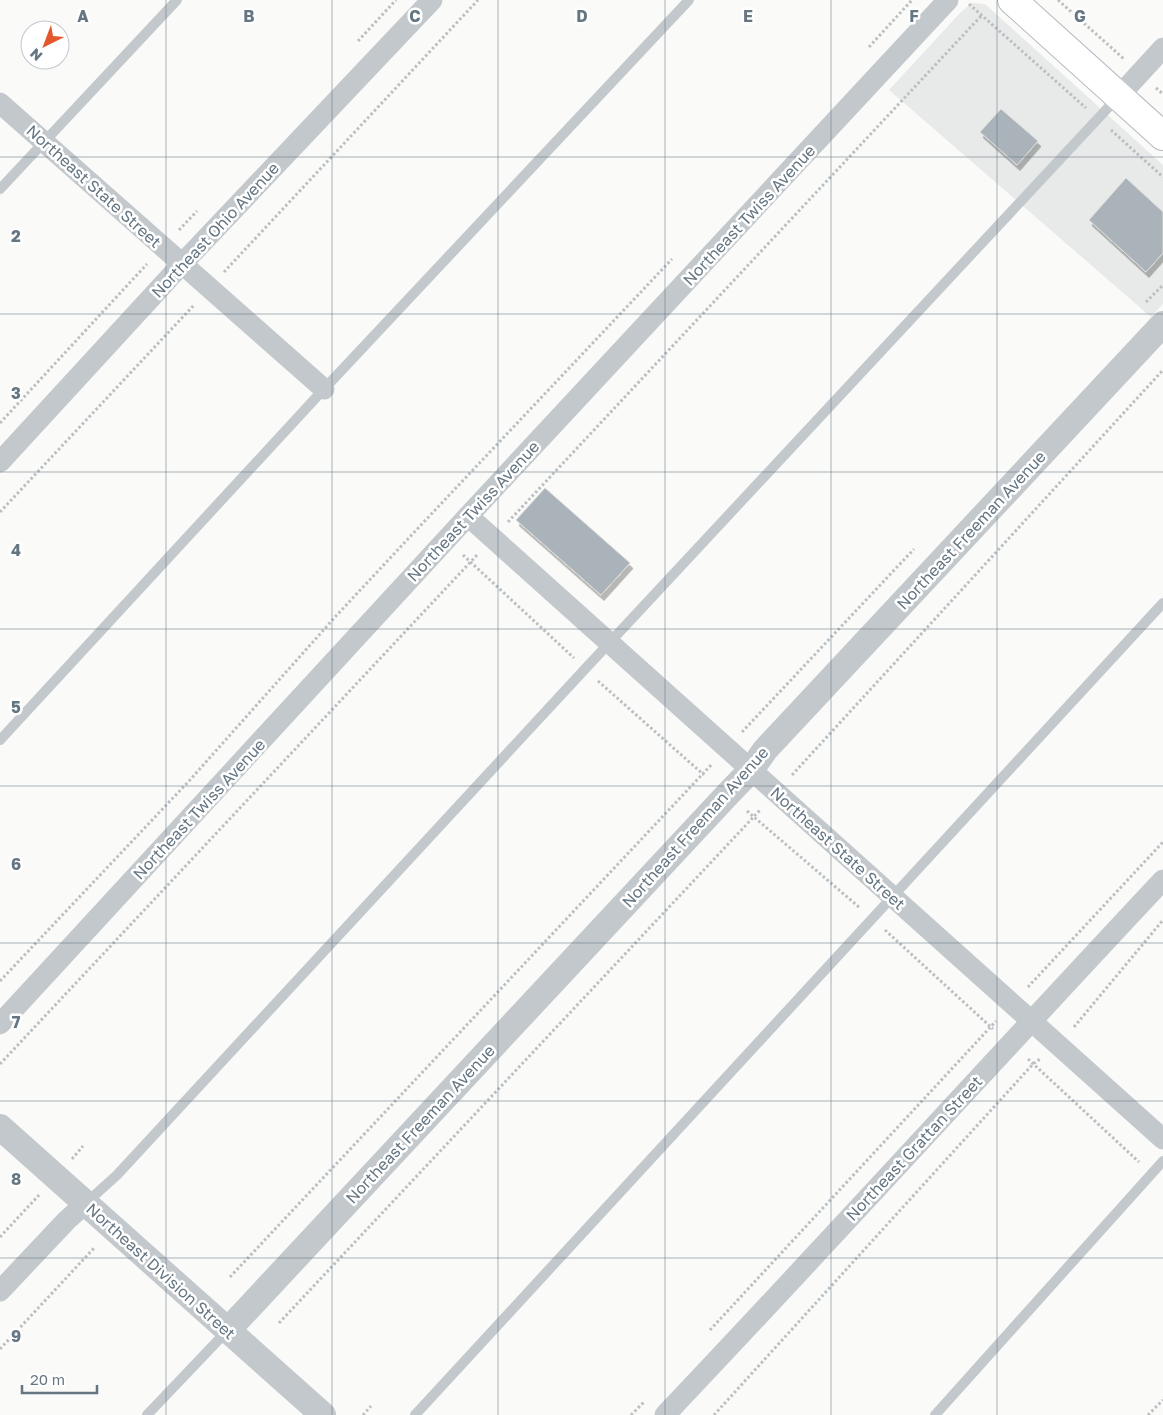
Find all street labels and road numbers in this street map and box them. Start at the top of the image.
street label: Northeast State Street [23,120,165,252]
street label: Northeast Twiss Avenue [679,141,819,289]
street label: Northeast Ohio Avenue [147,158,283,302]
street label: Northeast Twiss Avenue [403,437,543,585]
street label: Northeast Freeman Avenue [892,447,1050,613]
street label: Northeast Twiss Avenue [129,735,269,883]
street label: Northeast Freeman Avenue [617,742,773,912]
street label: Northeast State Street [767,782,909,914]
street label: Northeast Freeman Avenue [341,1041,499,1207]
street label: Northeast Grattan Street [842,1071,986,1225]
street label: Northeast Division Street [82,1199,240,1343]

